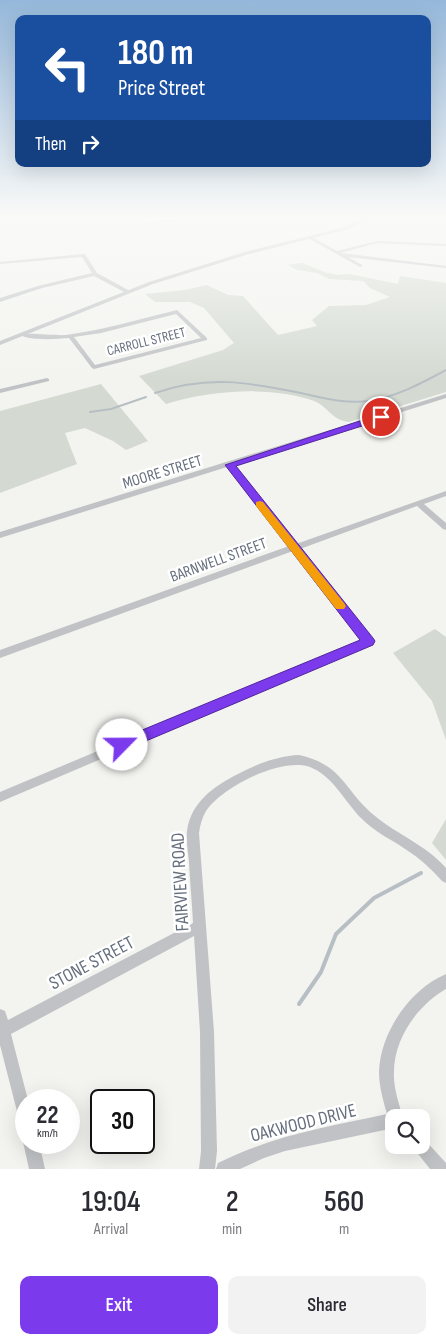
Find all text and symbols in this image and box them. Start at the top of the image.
text: 180 m [118,32,194,75]
icon: left [35,35,100,100]
text: Price Street [118,75,205,102]
icon: right [76,130,104,158]
text: Then [35,133,66,156]
street label: CARROLL STREET [105,323,187,359]
pin [360,396,402,438]
icon: arrive [367,403,395,431]
street label: MOORE STREET [120,451,205,494]
street label: BARNWELL STREET [168,534,270,587]
position arrow [95,718,147,770]
street label: FAIRVIEW ROAD [166,832,195,932]
street label: STONE STREET [45,931,138,995]
speed limit sign: 30 [90,1089,155,1154]
street label: OAKWOOD DRIVE [248,1099,359,1148]
text: 22 [37,1100,58,1131]
map controls [385,1109,430,1154]
button: search [385,1109,430,1154]
text: km/h [37,1126,58,1141]
text: 19:04 [82,1184,140,1220]
text: 2 [226,1184,239,1220]
text: 560 [324,1184,364,1220]
text: Arrival [94,1220,128,1239]
text: min [222,1220,242,1239]
text: m [339,1220,349,1239]
button: Exit [20,1276,218,1334]
button: Share [228,1276,426,1334]

